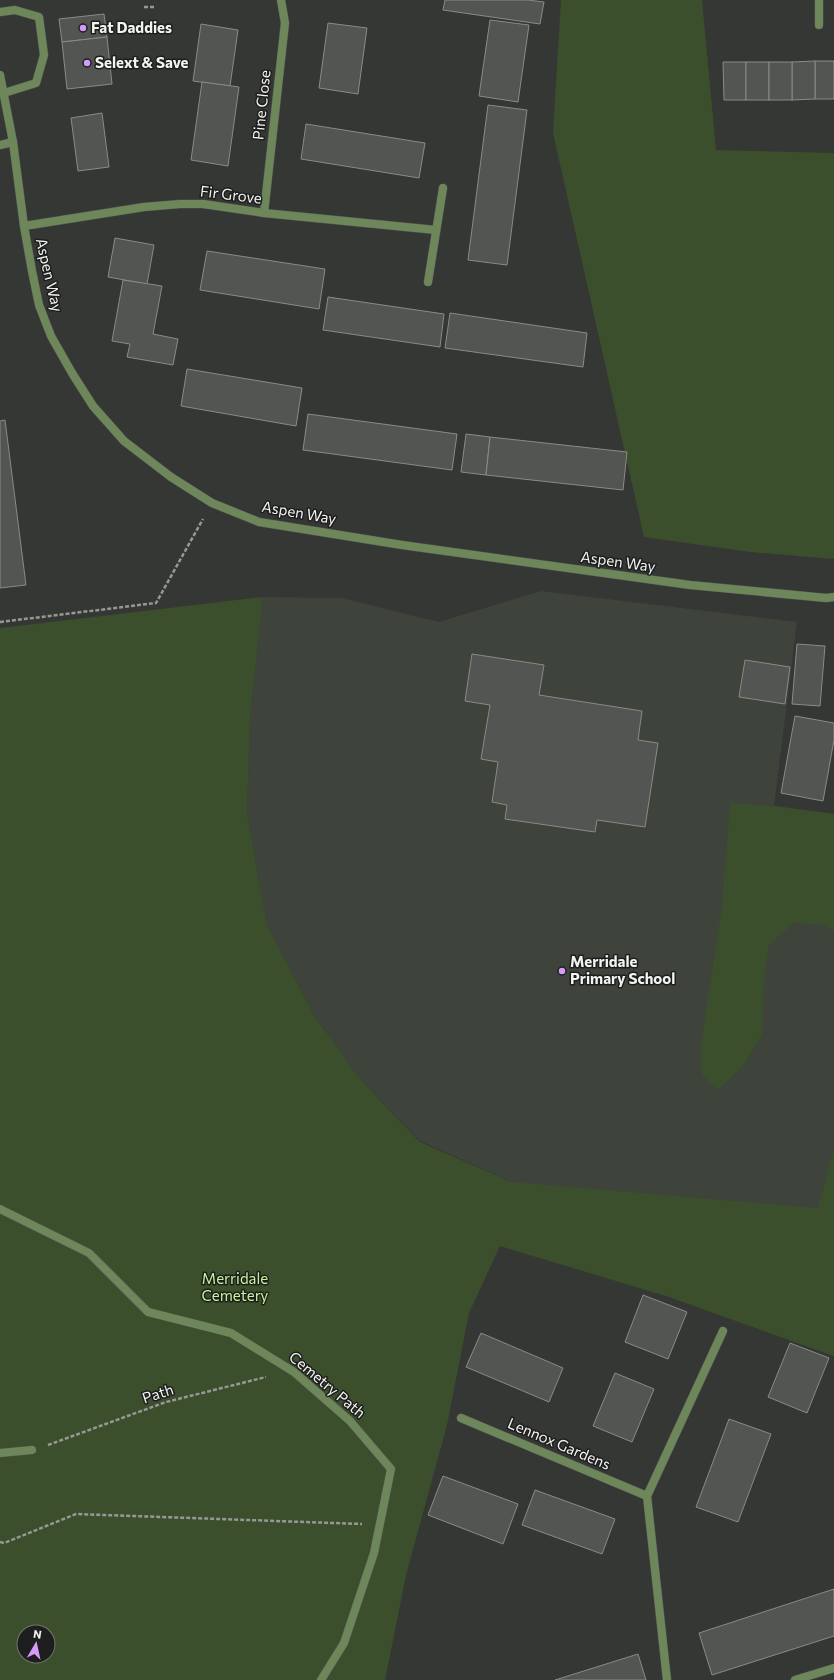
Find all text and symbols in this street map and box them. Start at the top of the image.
place label: Fat Daddies [91,18,172,36]
marker: Fat Daddies [78,23,88,33]
place label: Selext & Save [95,53,188,71]
marker: Selext & Save [82,58,92,68]
street label: Pine Close [248,69,274,141]
street label: Fir Grove [199,181,263,207]
street label: Aspen Way [33,236,67,314]
street label: Aspen Way [260,497,338,527]
street label: Aspen Way [580,547,657,575]
place label: Merridale Primary School [570,952,675,987]
marker: Merridale Primary School [557,966,567,976]
park label: Merridale Cemetery [202,1269,269,1304]
street label: Cemetry Path [286,1347,369,1421]
street label: Path [140,1380,176,1407]
street label: Lennox Gardens [505,1413,614,1473]
north arrow [16,1624,56,1664]
text: N [33,1627,43,1641]

